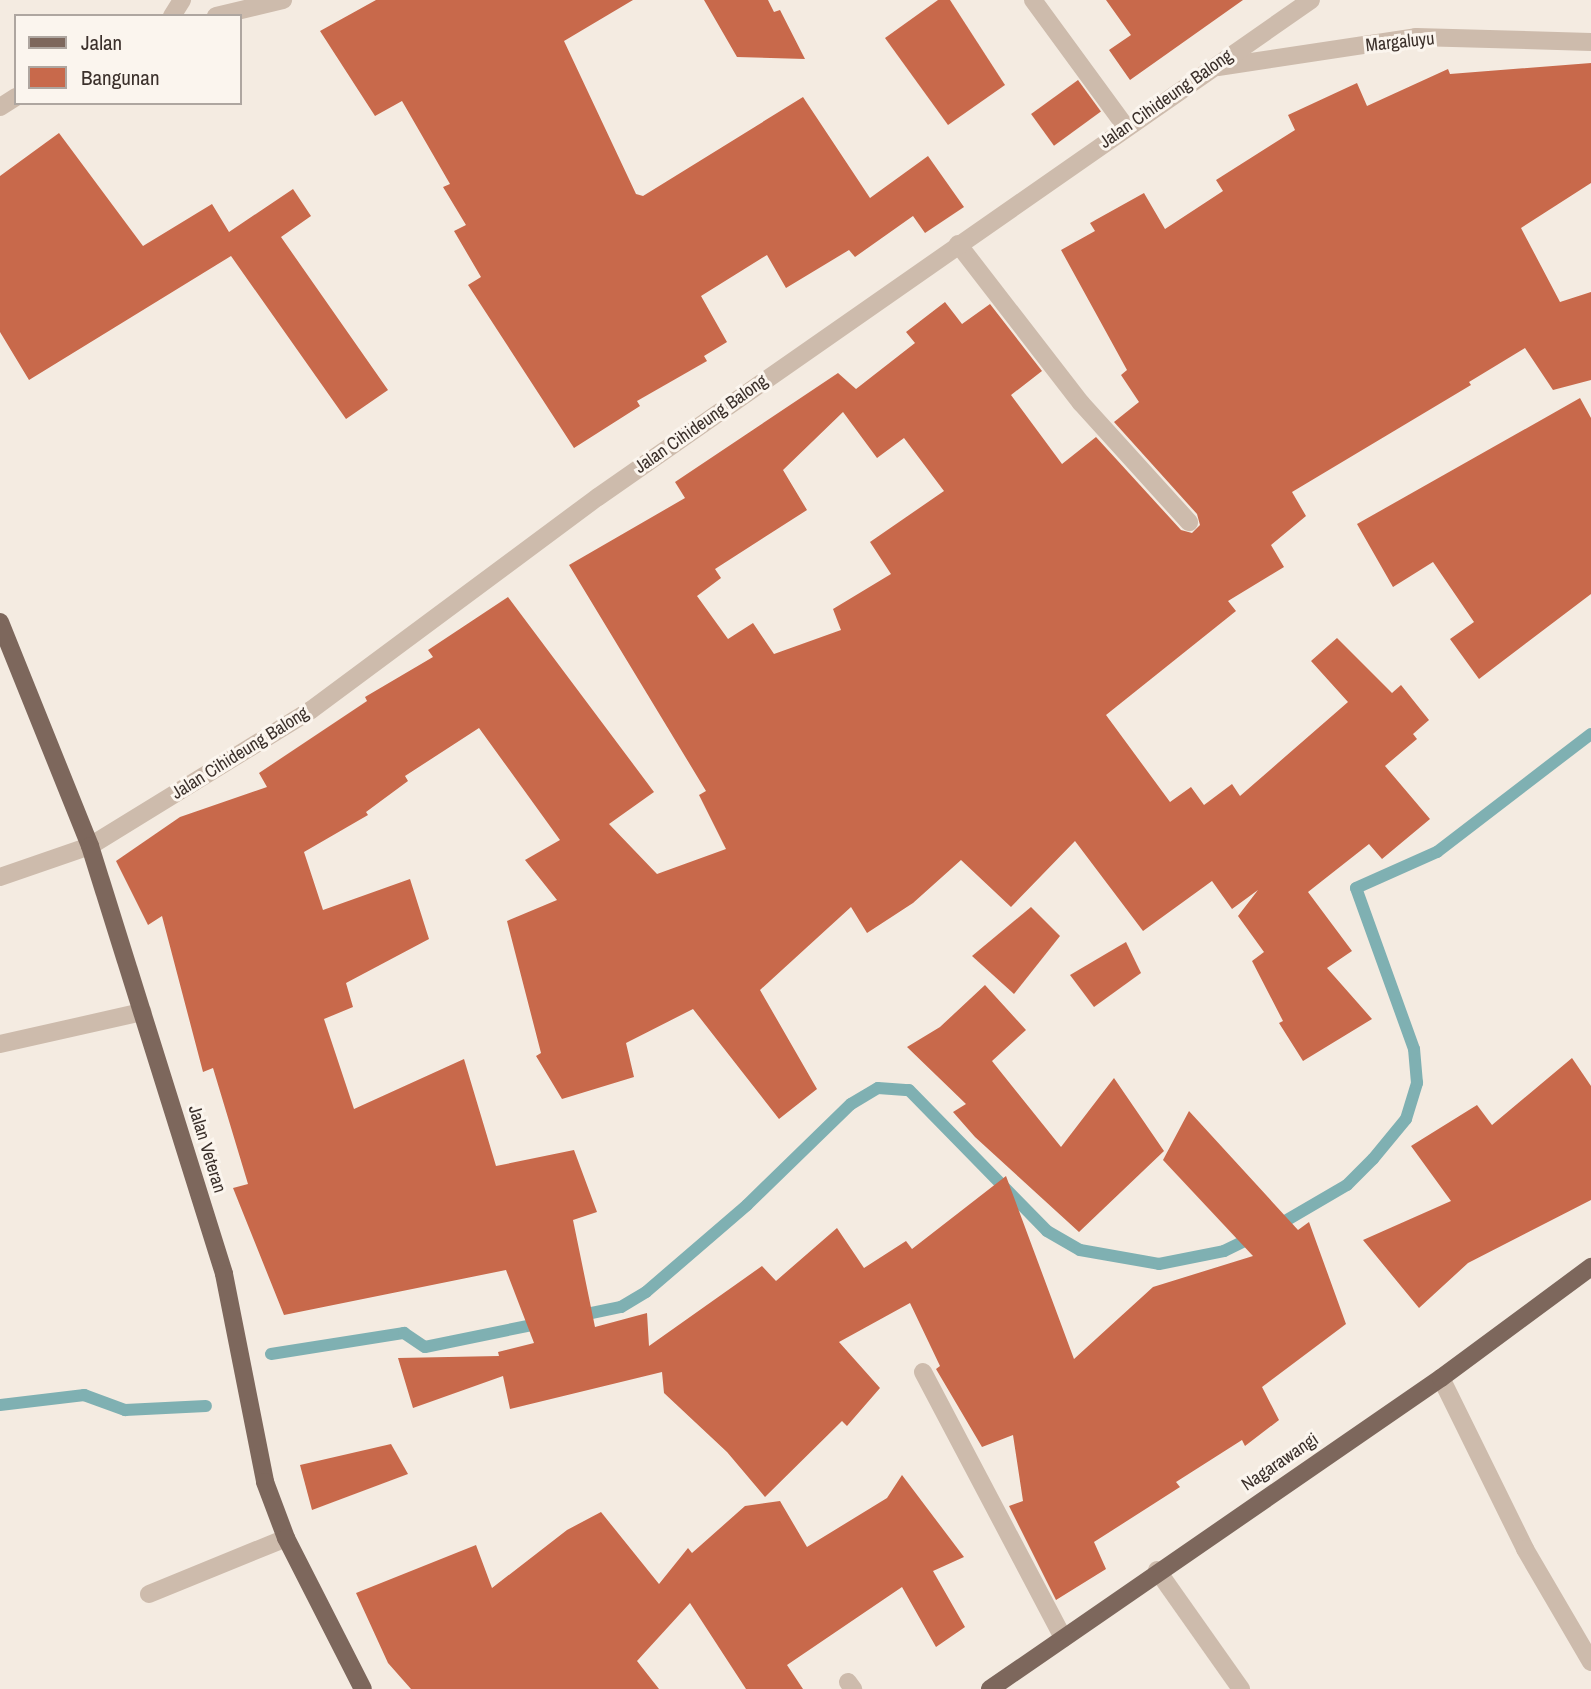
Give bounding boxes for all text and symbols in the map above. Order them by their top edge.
legend [14,14,242,105]
text: Jalan [81,28,122,57]
street label: Margaluyu [1365,28,1435,56]
street label: Jalan Cihideung Balong [1095,45,1237,153]
text: Bangunan [81,63,160,92]
street label: Jalan Cihideung Balong [630,370,772,478]
street label: Jalan Cihideung Balong [167,702,313,804]
street label: Jalan Veteran [183,1103,231,1195]
street label: Nagarawangi [1238,1429,1322,1495]

